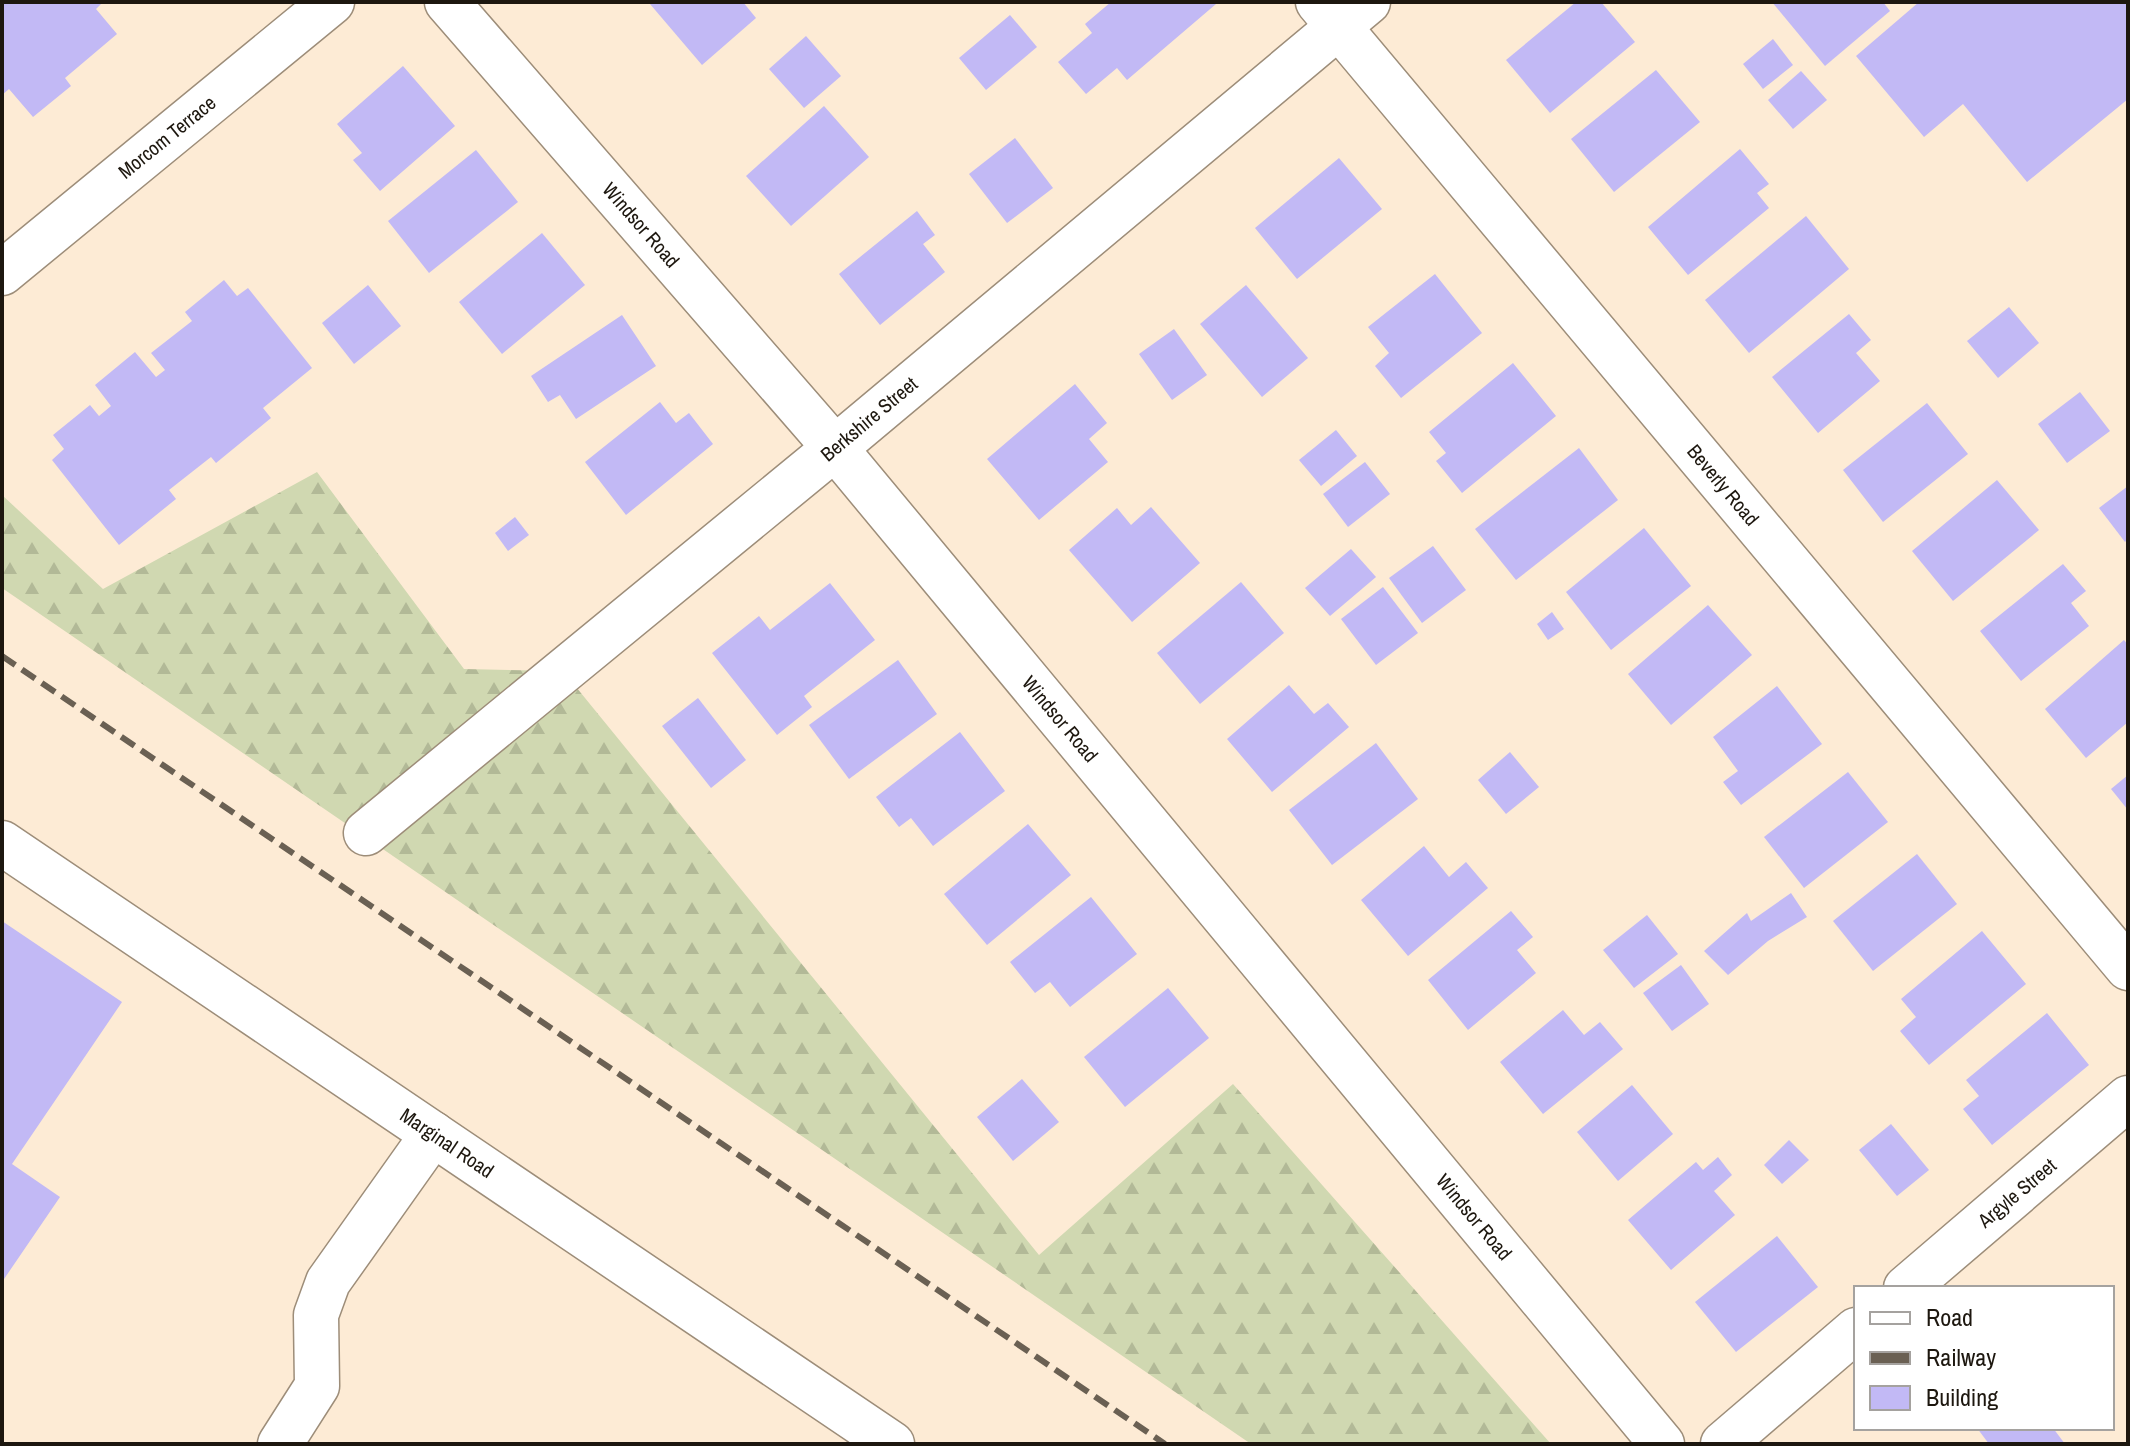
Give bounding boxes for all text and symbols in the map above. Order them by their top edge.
street label: Morcom Terrace [112,89,221,184]
street label: Windsor Road [597,176,686,273]
street label: Berkshire Street [815,370,923,467]
street label: Beverly Road [1681,438,1765,531]
street label: Windsor Road [1016,670,1104,768]
street label: Marginal Road [395,1101,499,1184]
street label: Argyle Street [1971,1152,2062,1234]
street label: Windsor Road [1430,1168,1518,1266]
legend [1854,1286,2114,1430]
text: Road [1926,1301,1973,1333]
text: Railway [1926,1341,1996,1373]
text: Building [1926,1381,1998,1413]

